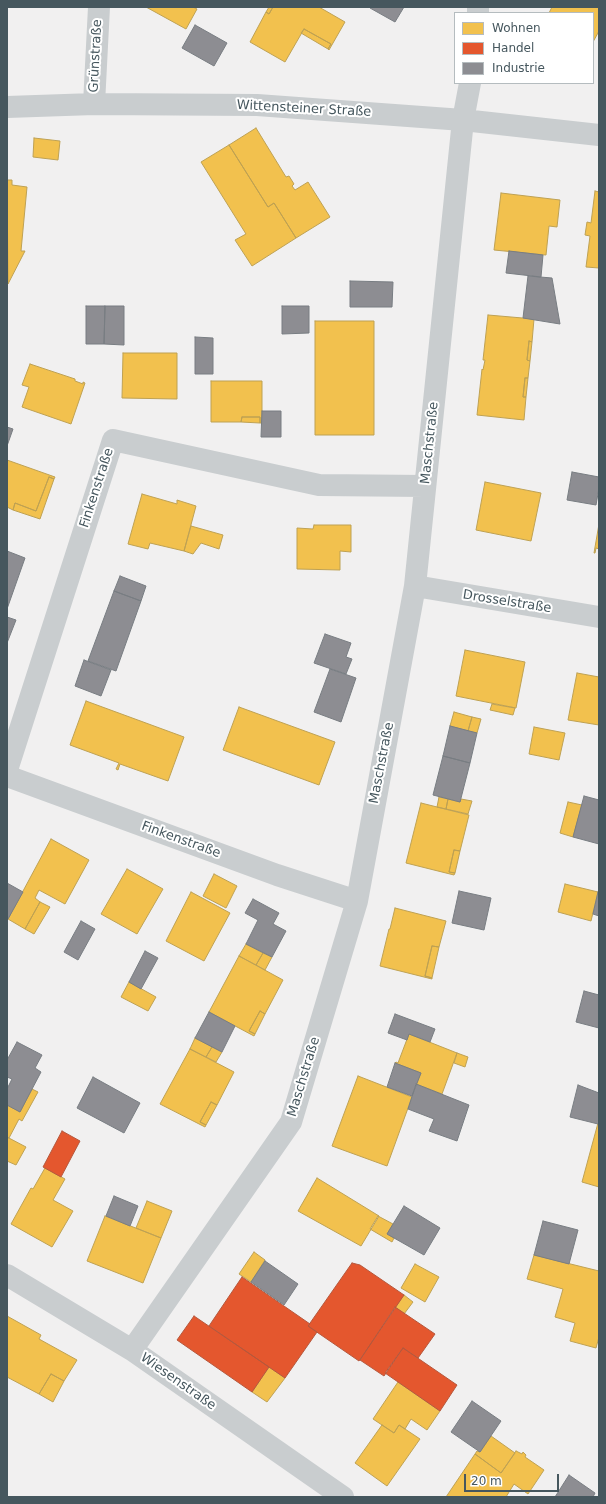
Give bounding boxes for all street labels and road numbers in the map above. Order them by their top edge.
street label: Grünstraße [86,19,106,93]
street label: Wittensteiner Straße [236,98,372,120]
street label: Maschstraße [418,401,442,485]
street label: Finkenstraße [77,446,117,530]
street label: Drosselstraße [462,587,552,617]
street label: Maschstraße [366,721,398,805]
street label: Finkenstraße [139,818,223,862]
street label: Maschstraße [284,1035,324,1119]
street label: Wiesenstraße [137,1350,219,1414]

